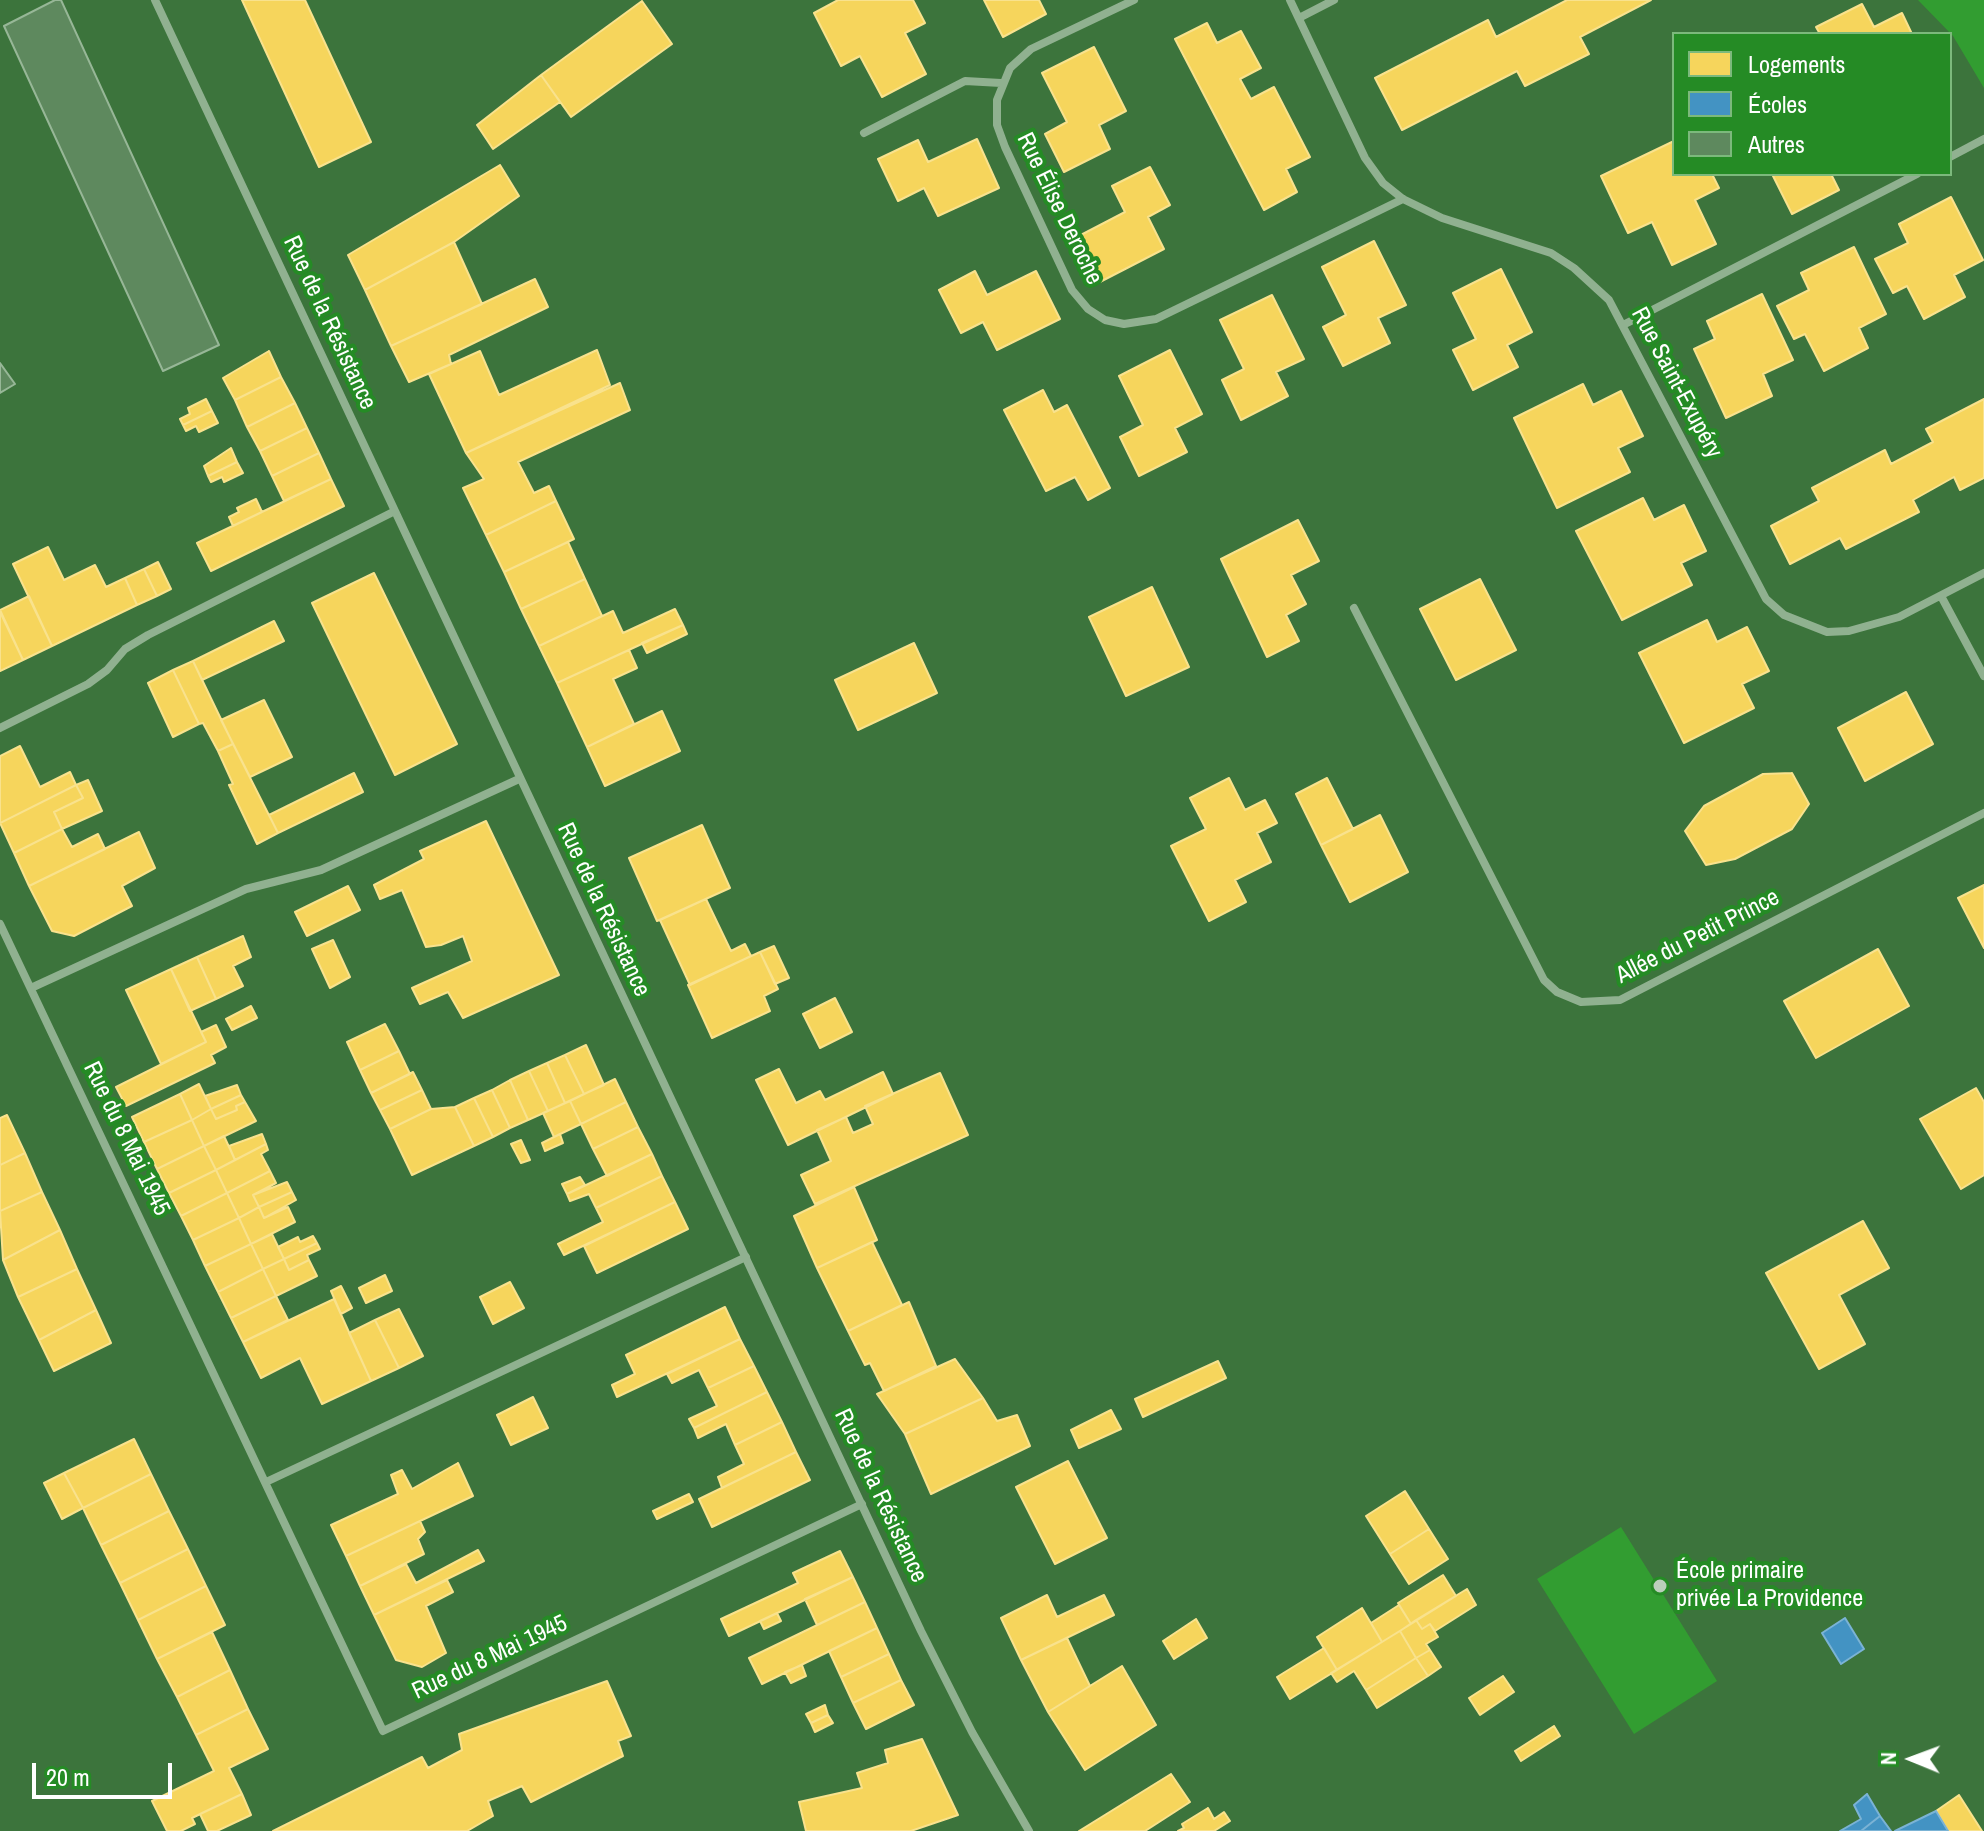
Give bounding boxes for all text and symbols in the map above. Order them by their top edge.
legend [1672,32,1952,176]
text: Logements [1748,48,1845,80]
text: Écoles [1748,88,1807,120]
street label: Rue Élise Deroche [1010,128,1108,290]
text: Autres [1748,128,1805,160]
street label: Rue de la Résistance [276,232,382,414]
street label: Rue Saint-Exupéry [1624,303,1728,463]
street label: Rue de la Résistance [550,819,656,1001]
street label: Allée du Petit Prince [1612,883,1784,991]
street label: Rue du 8 Mai 1945 [76,1057,176,1221]
street label: Rue de la Résistance [827,1405,933,1587]
place label: École primaire privée La Providence [1676,1558,1863,1614]
marker: École primaire privée La Providence [1651,1577,1669,1595]
street label: Rue du 8 Mai 1945 [408,1610,572,1706]
north arrow [1872,1719,1952,1799]
scale bar [36,1747,176,1797]
text: N [1873,1752,1903,1765]
text: 20 m [46,1761,90,1793]

